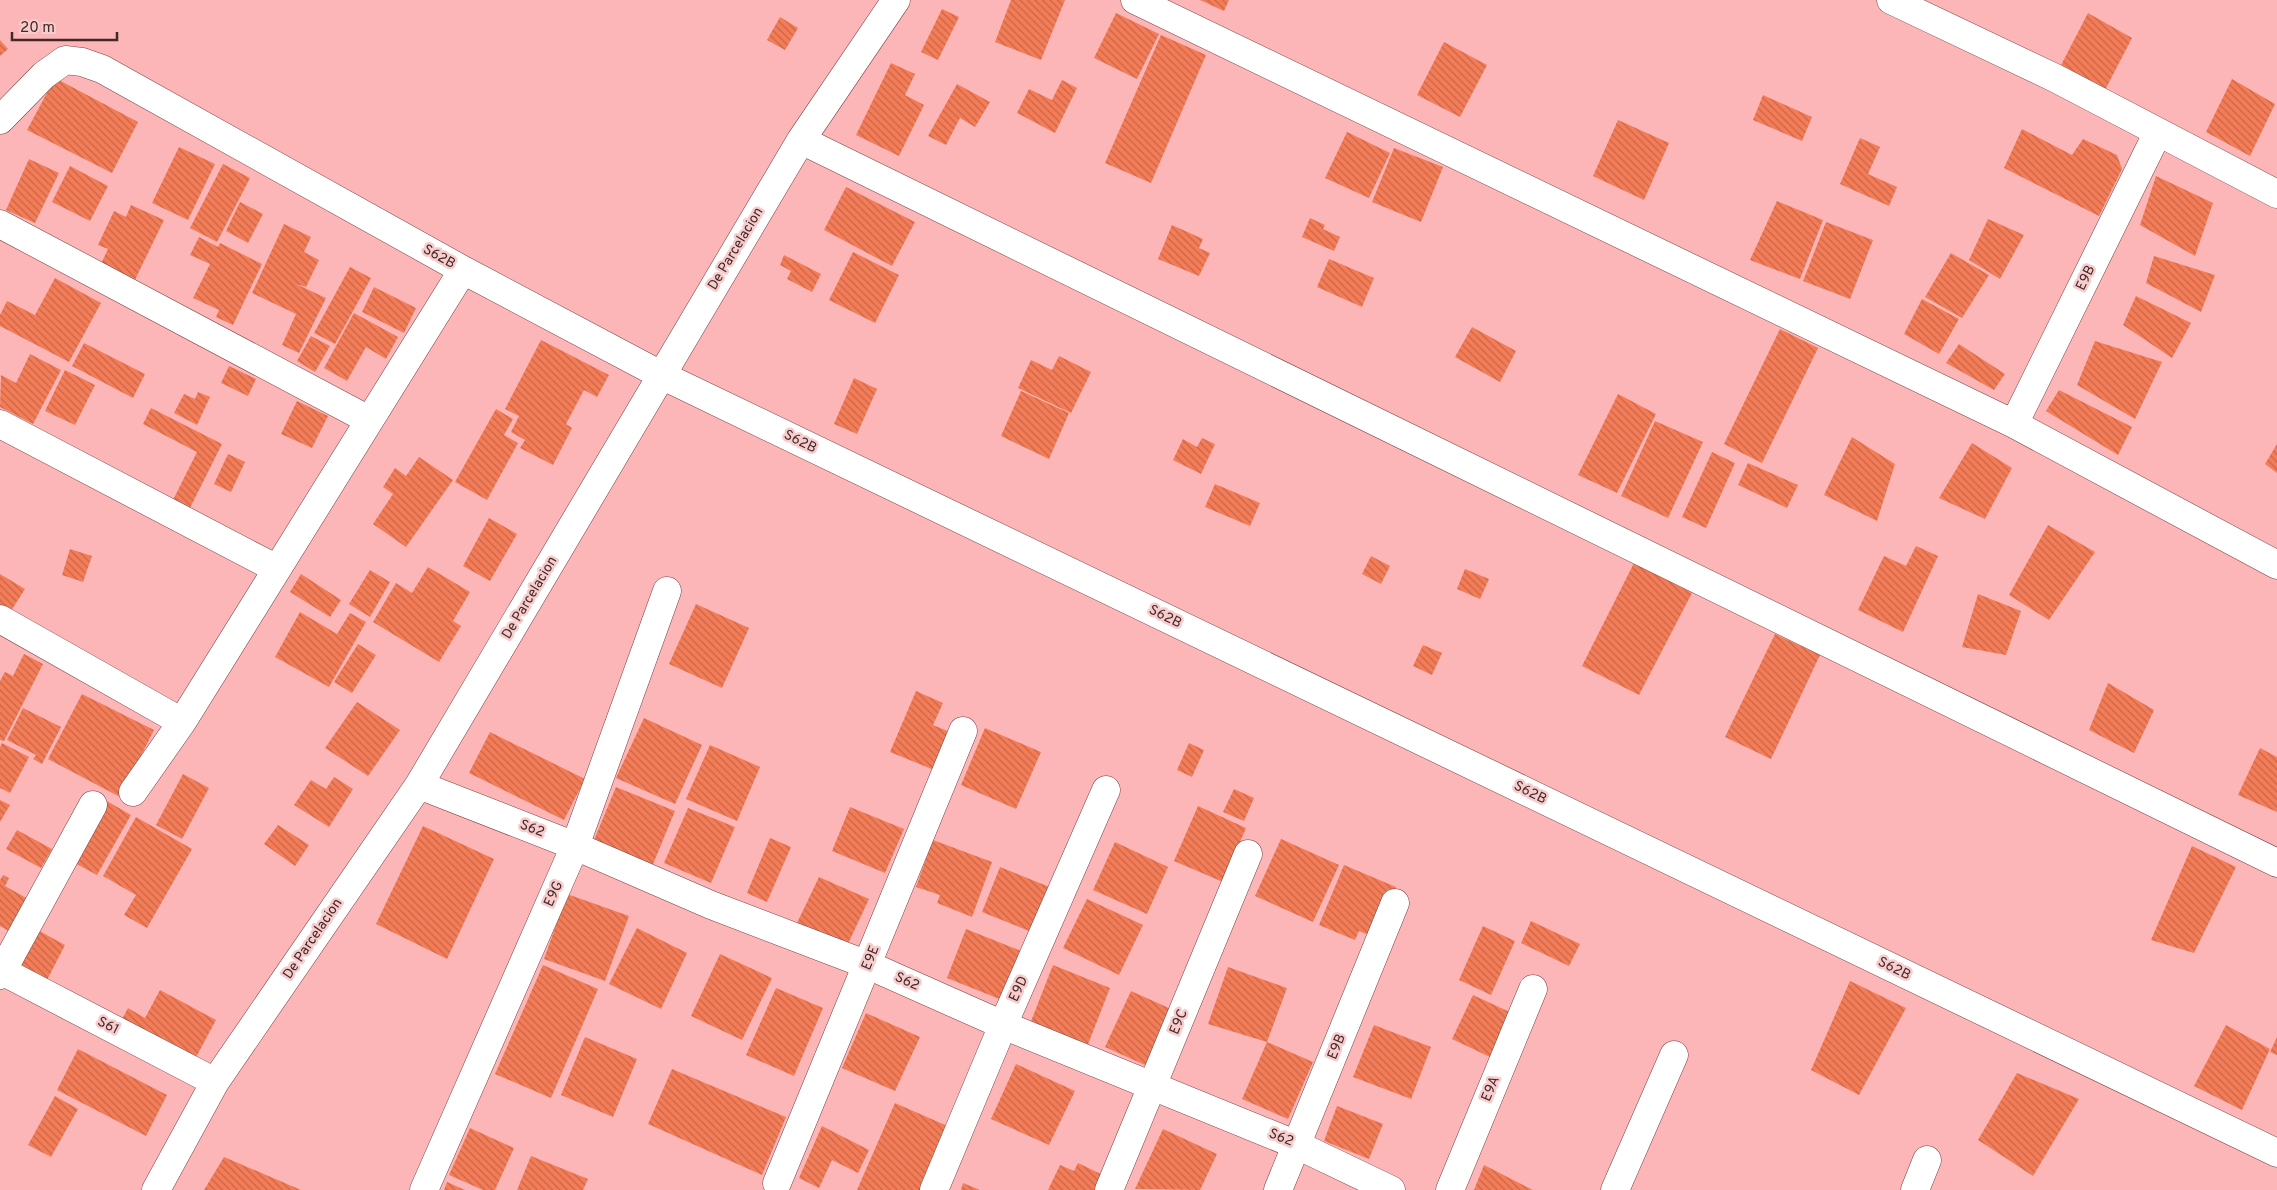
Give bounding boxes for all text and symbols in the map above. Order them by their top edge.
scale bar [12,10,118,42]
text: 20 m [20,19,55,38]
street label: De Parcelacion [705,205,767,293]
street label: S62B [420,241,458,273]
street label: E9B [2073,263,2099,293]
street label: S62B [781,427,819,457]
street label: De Parcelacion [499,554,561,642]
street label: S62B [1146,602,1184,632]
street label: S62B [1511,778,1549,808]
street label: S62 [517,817,547,841]
street label: E9G [541,878,567,910]
street label: De Parcelacion [280,895,346,983]
street label: E9E [858,943,884,973]
street label: S62B [1875,954,1913,984]
street label: S62 [892,969,922,995]
street label: E9D [1006,974,1032,1004]
street label: E9C [1166,1007,1192,1037]
street label: S61 [94,1013,122,1039]
street label: E9B [1324,1032,1350,1062]
street label: E9A [1478,1074,1504,1104]
street label: S62 [1266,1125,1296,1151]

